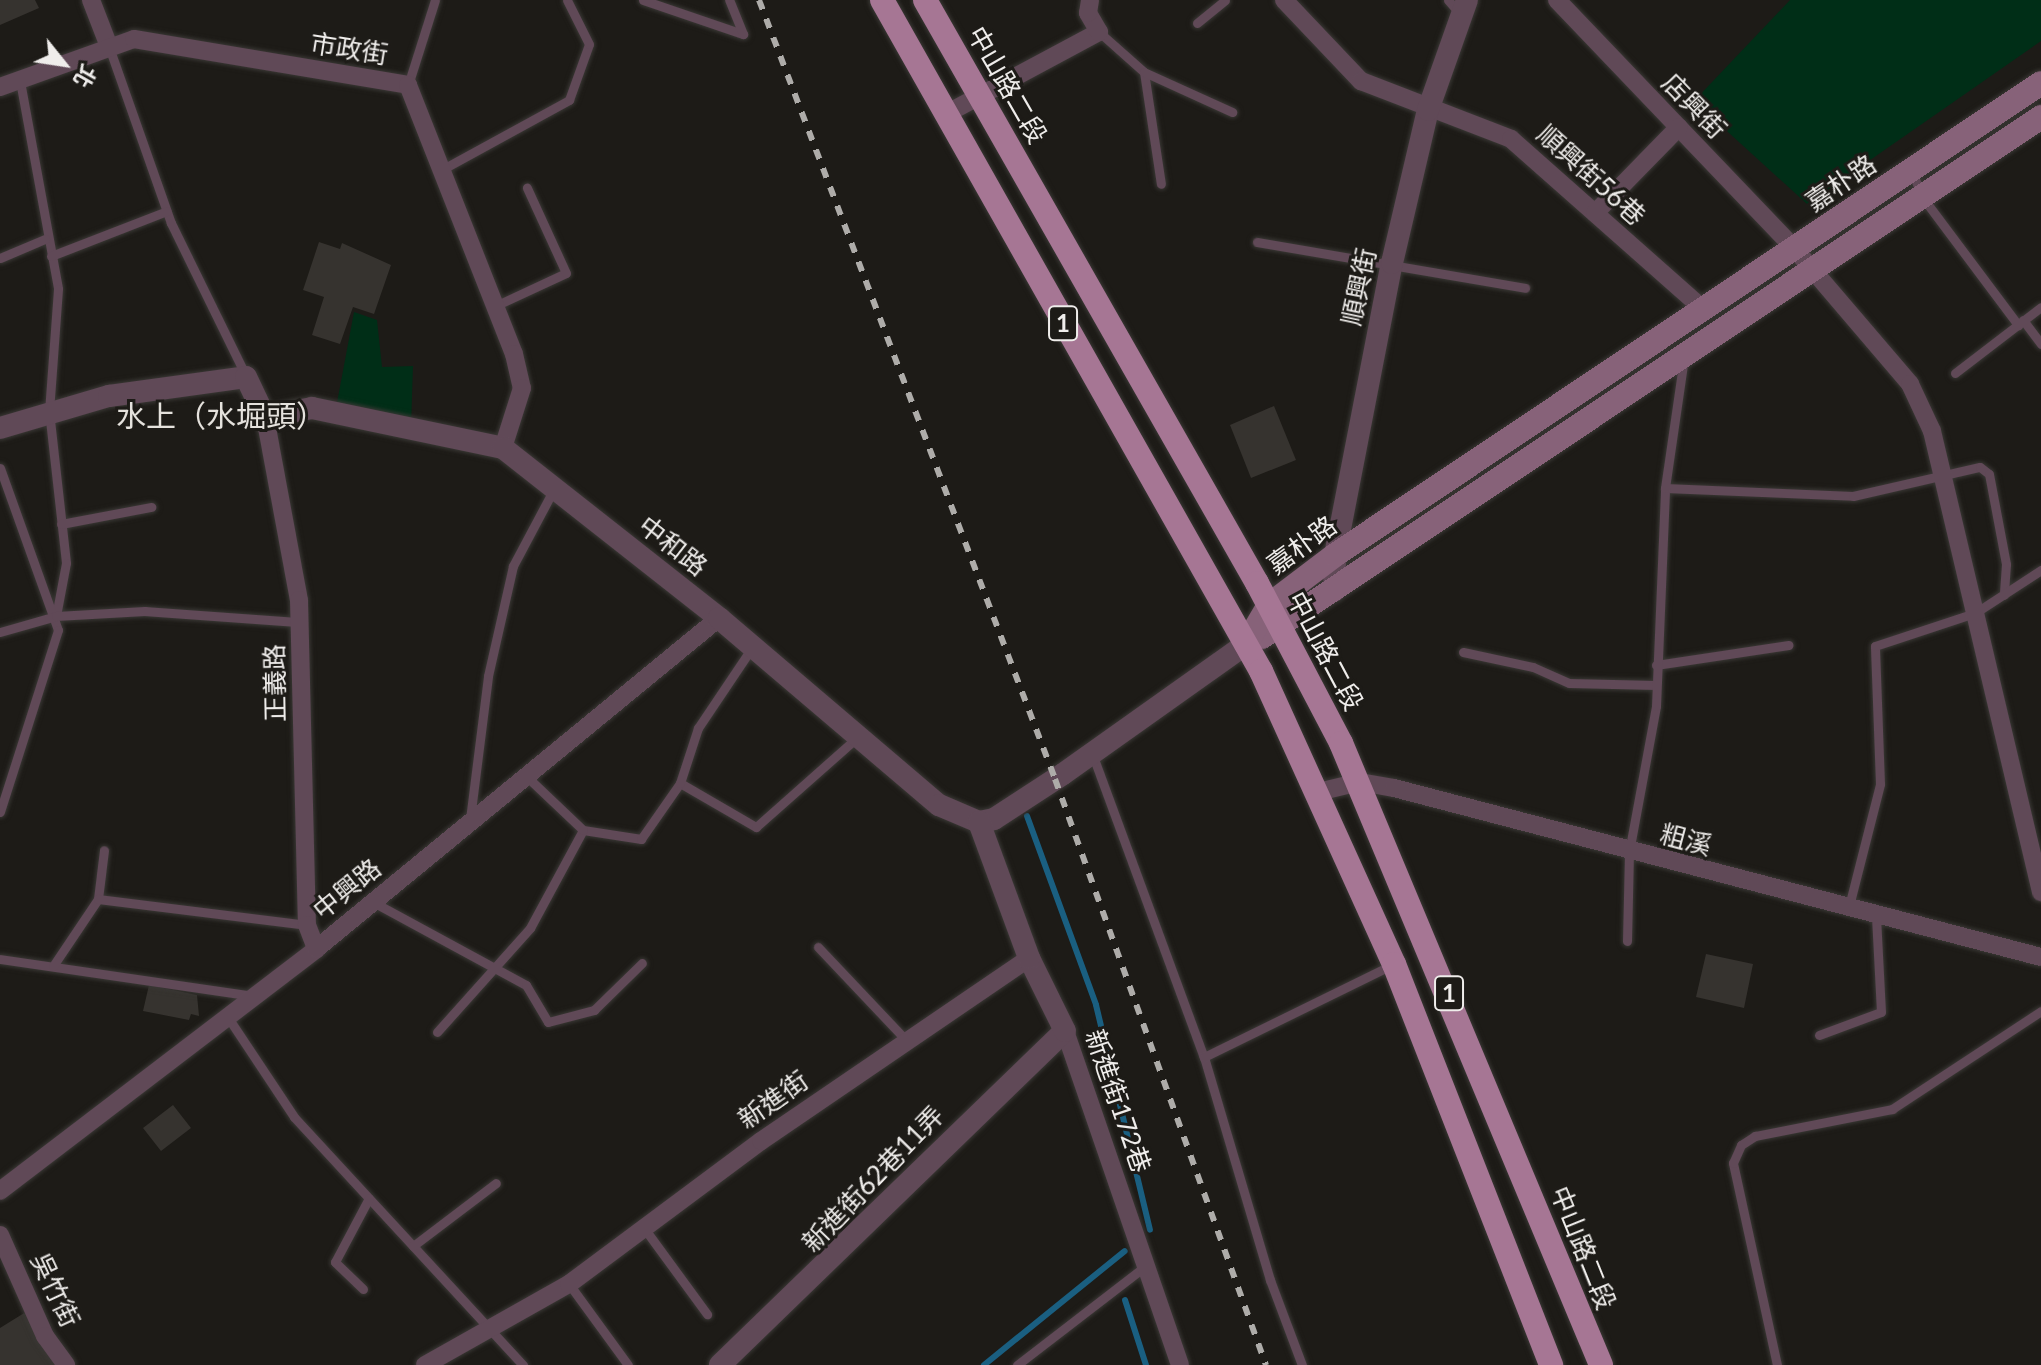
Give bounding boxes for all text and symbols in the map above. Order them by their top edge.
street label: 中山路二段 [961,21,1053,149]
north arrow [24,24,104,104]
street label: 市政街 [308,27,390,71]
text: 北 [68,60,102,93]
street label: 店興街 [1656,67,1732,145]
street label: 順興街56巷 [1531,119,1651,231]
street label: 嘉朴路 [1800,148,1882,218]
street label: 順興街 [1336,246,1382,328]
road number: 1 [1047,303,1079,343]
district label: 水上（水堀頭） [116,397,326,433]
street label: 嘉朴路 [1261,509,1343,581]
street label: 中和路 [633,510,713,582]
street label: 中山路二段 [1281,586,1369,716]
street label: 正義路 [259,644,291,722]
street label: 粗溪 [1657,818,1715,862]
street label: 中興路 [307,852,387,926]
road number: 1 [1433,973,1465,1013]
street label: 新進街172巷 [1079,1025,1157,1177]
street label: 新進街 [732,1065,814,1135]
street label: 新進街62巷11弄 [796,1100,950,1258]
street label: 中山路二段 [1544,1182,1622,1314]
street label: 吳竹街 [24,1248,86,1332]

